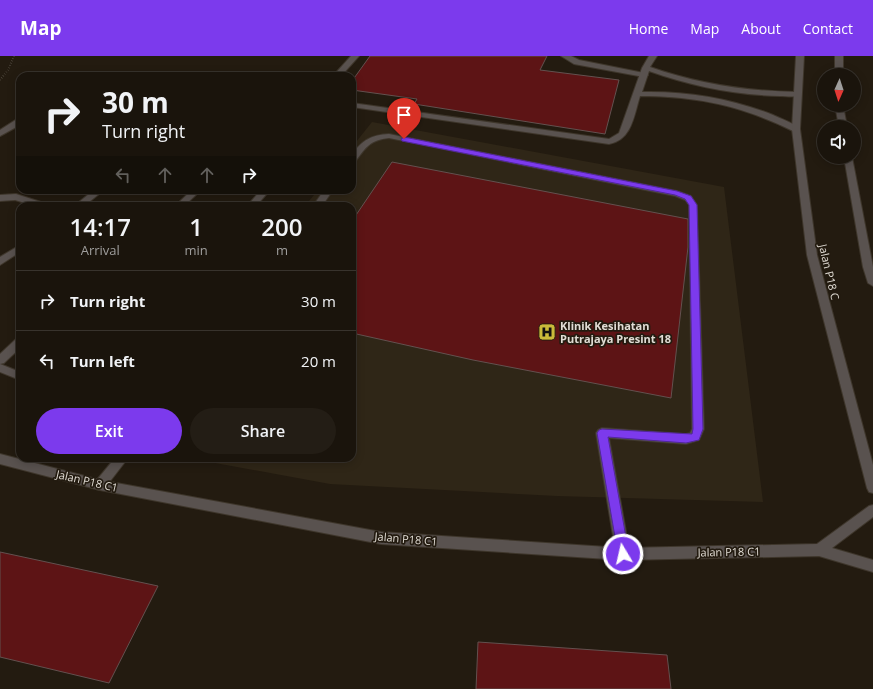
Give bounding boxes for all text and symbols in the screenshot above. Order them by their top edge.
text: Map [20,15,61,41]
text: Home [629,19,668,38]
text: Map [690,19,719,38]
text: About [741,19,781,38]
text: Contact [803,19,853,38]
north arrow [817,68,861,112]
map controls [817,68,861,164]
text: 30 m [102,83,169,121]
icon: right [36,88,88,140]
pin [387,98,421,139]
icon: arrive [393,104,415,126]
text: Turn right [102,119,185,143]
button: sound [817,120,861,164]
icon: left [112,164,134,186]
icon: ahead [154,164,176,186]
icon: ahead [196,164,218,186]
icon: right [238,164,260,186]
text: 14:17 [70,210,131,243]
text: 1 [189,210,203,243]
text: 200 [261,210,302,243]
text: Arrival [81,241,120,259]
text: min [185,241,208,259]
text: m [276,241,288,259]
street label: Jalan P18 C [816,242,843,301]
icon: right [36,290,58,312]
text: Turn right [70,291,145,311]
text: 30 m [301,291,336,311]
place label: Klinik Kesihatan Putrajaya Presint 18 [560,318,671,346]
hospital icon: Klinik Kesihatan Putrajaya Presint 18 [537,322,557,342]
icon: left [36,350,58,372]
text: Turn left [70,351,135,371]
text: 20 m [301,351,336,371]
button: Exit [36,408,182,454]
button: Share [190,408,336,454]
street label: Jalan P18 C1 [54,466,119,495]
street label: Jalan P18 C1 [373,528,438,549]
position arrow [602,533,644,575]
street label: Jalan P18 C1 [696,543,761,560]

